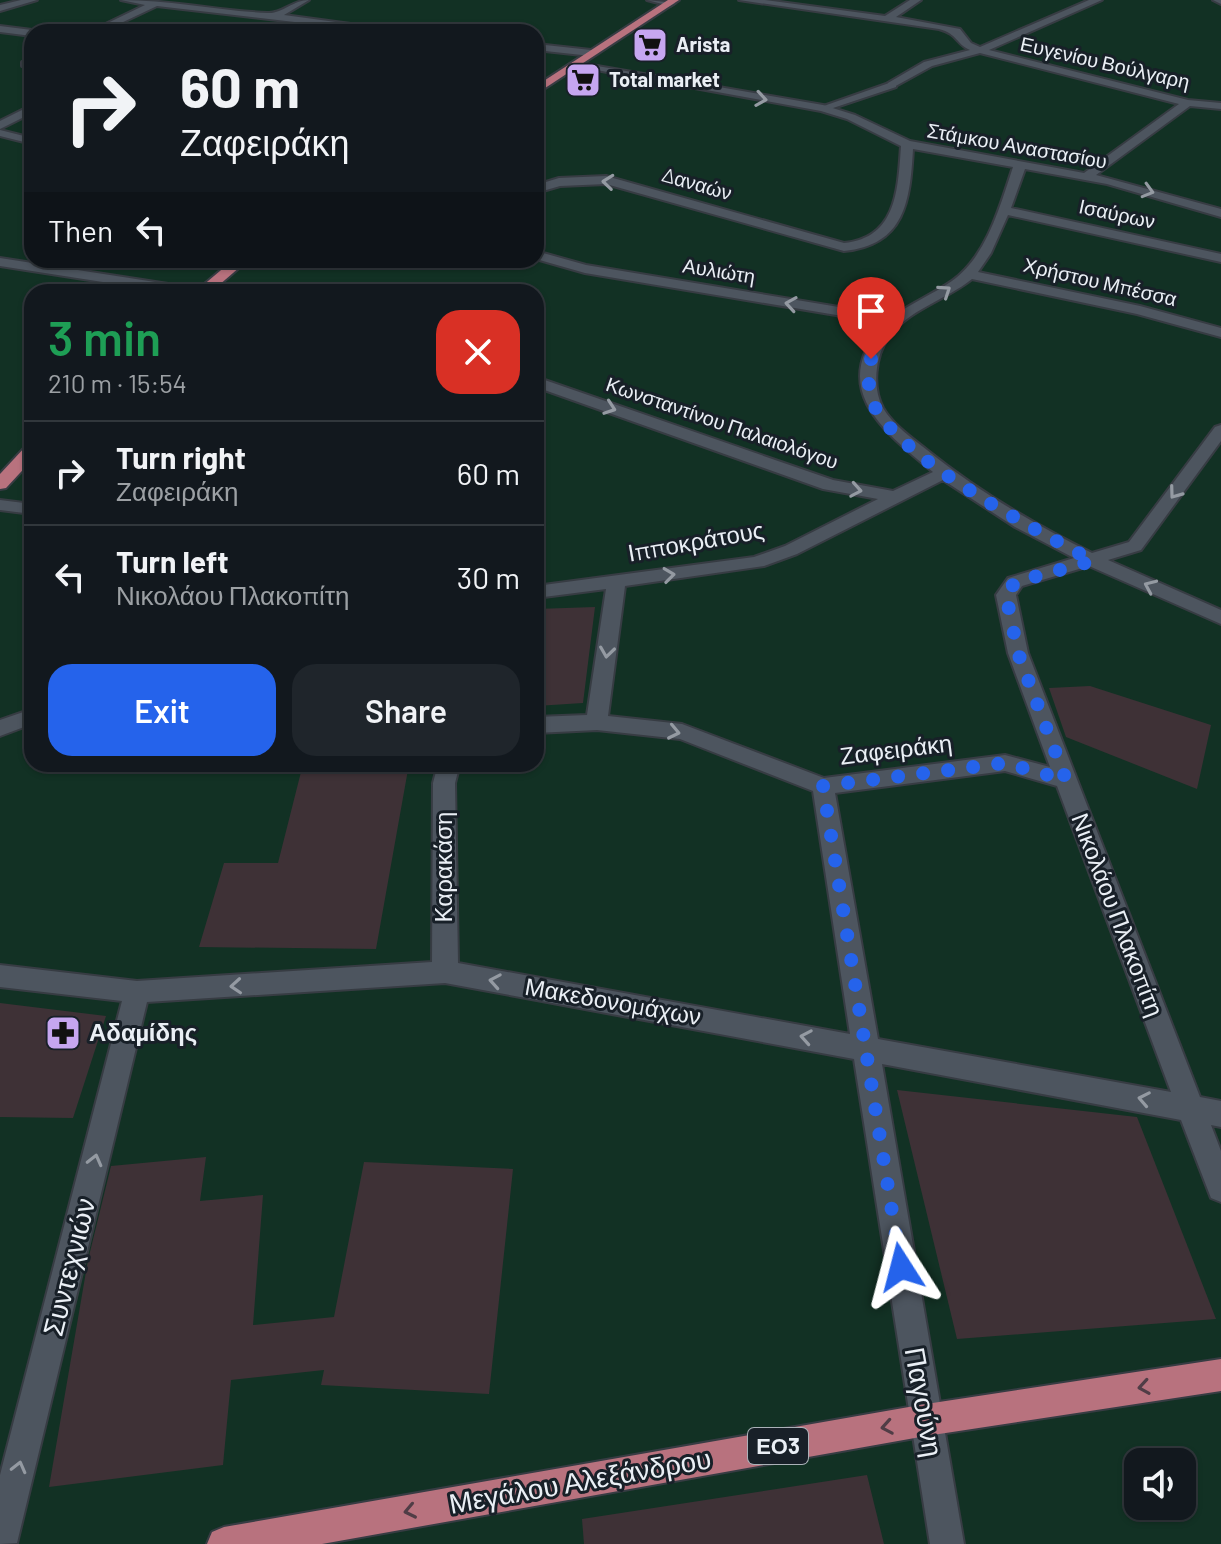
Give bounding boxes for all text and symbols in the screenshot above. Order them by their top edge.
supermarket icon: Arista [631,26,669,64]
street label: Ευγενίου Βούλγαρη [1018,31,1192,93]
place label: Arista [676,32,730,56]
text: 60 m [180,52,300,119]
icon: right [48,56,152,160]
supermarket icon: Total market [564,61,602,99]
place label: Total market [609,67,720,91]
one-way arrow [754,90,768,107]
street label: Στάμκου Αναστασίου [925,117,1109,173]
text: Ζαφειράκη [180,120,350,163]
street label: Δαναών [660,162,735,204]
one-way arrow [601,173,614,190]
one-way arrow [1141,182,1154,198]
street label: Ισαύρων [1077,193,1158,233]
icon: left [129,208,173,252]
text: Then [48,212,113,248]
street label: Αυλιώτη [681,252,757,288]
street label: Χρήστου Μπέσσα [1021,252,1179,310]
pin [837,277,905,359]
one-way arrow [936,286,950,301]
icon: arrive [849,289,893,333]
one-way arrow [785,296,798,313]
text: 3 min [48,308,161,366]
button: close [436,310,520,394]
text: 210 m · 15:54 [48,367,187,398]
street label: Κωνσταντίνου Παλαιολόγου [603,371,842,473]
one-way arrow [602,398,616,415]
text: Turn right [116,439,246,475]
icon: right [48,451,92,495]
text: 60 m [457,455,520,491]
text: Ζαφειράκη [116,475,238,506]
one-way arrow [849,480,863,497]
one-way arrow [1170,484,1184,499]
street label: Ιπποκράτους [625,514,766,567]
text: Turn left [116,543,229,579]
icon: left [48,555,92,599]
text: 30 m [457,559,520,595]
one-way arrow [663,567,676,584]
text: Νικολάου Πλακοπίτη [116,579,350,610]
one-way arrow [1143,580,1158,596]
one-way arrow [598,646,615,659]
button: Exit [48,664,276,756]
button: Share [292,664,520,756]
one-way arrow [667,723,681,740]
street label: Ζαφειράκη [838,727,954,770]
street label: Νικολάου Πλακοπίτη [1066,809,1171,1020]
street label: Καρακάση [428,812,457,922]
street label: Μακεδονομάχων [523,971,704,1030]
one-way arrow [488,973,502,990]
one-way arrow [229,977,242,994]
pharmacy icon: Αδαμίδης [44,1014,82,1052]
place label: Αδαμίδης [89,1017,197,1046]
one-way arrow [799,1029,813,1046]
one-way arrow [1138,1092,1151,1109]
one-way arrow [86,1154,103,1168]
street label: Συντεχνιών [34,1194,102,1339]
position arrow [859,1225,943,1309]
street label: Παγούνη [899,1344,951,1459]
one-way arrow [1137,1378,1151,1395]
one-way arrow [880,1418,894,1435]
road number: ΕΟ3 [748,1428,808,1464]
street label: Μεγάλου Αλεξάνδρου [446,1440,714,1520]
map controls [1124,1448,1196,1520]
button: sound [1124,1448,1196,1520]
one-way arrow [10,1460,27,1474]
one-way arrow [404,1502,418,1519]

